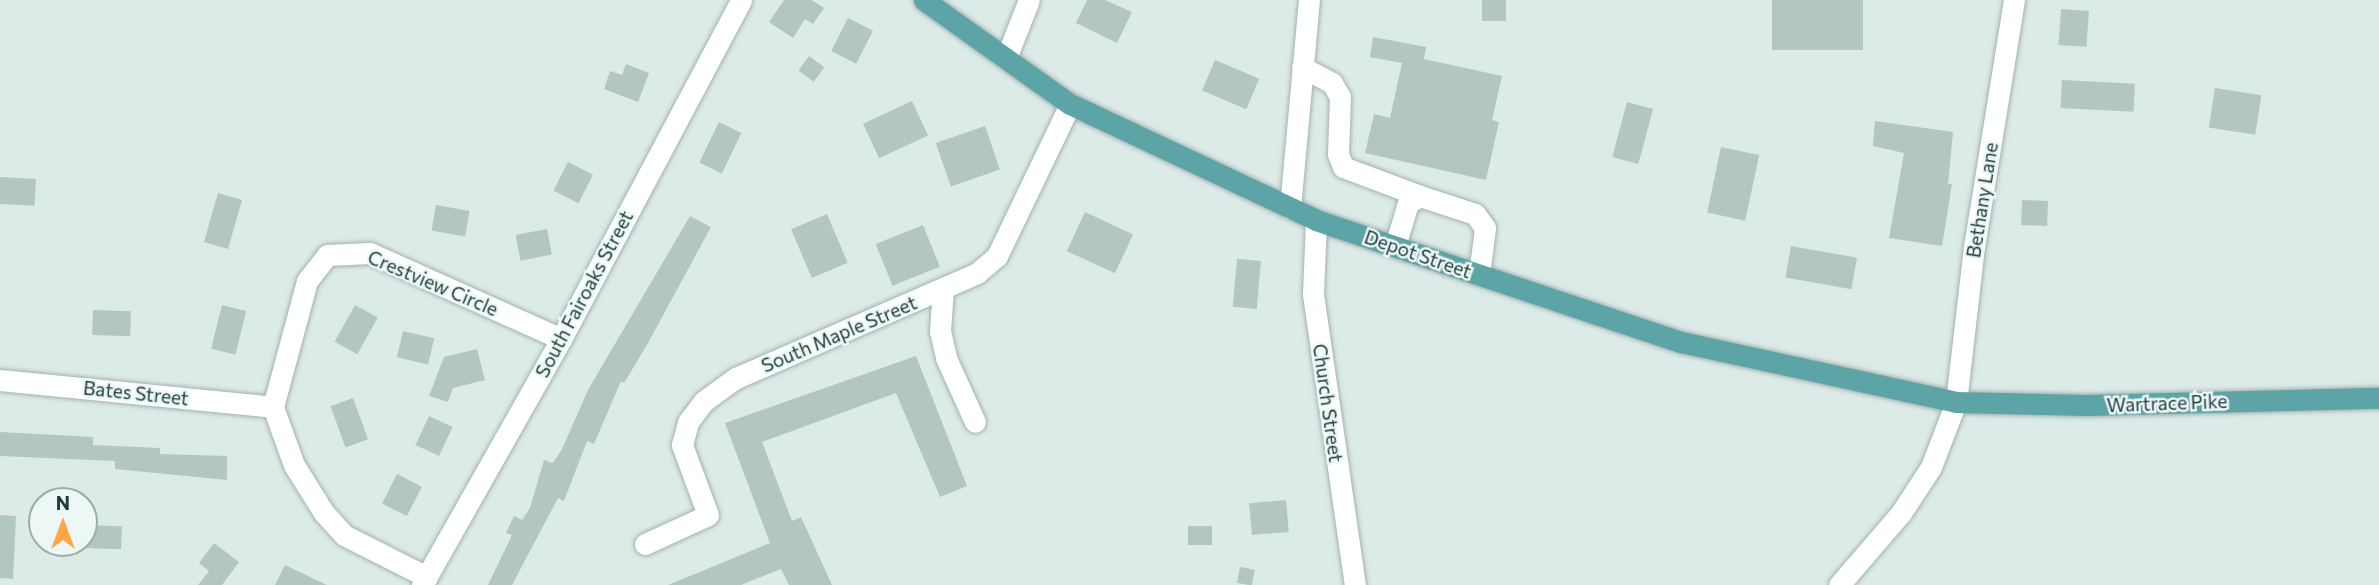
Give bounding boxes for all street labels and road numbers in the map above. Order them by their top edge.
street label: Bethany Lane [1962,141,2002,259]
street label: South Fairoaks Street [530,207,638,381]
street label: Depot Street [1362,225,1474,283]
street label: Crestview Circle [364,245,502,321]
street label: South Maple Street [758,291,920,377]
street label: Church Street [1308,342,1348,464]
street label: Bates Street [82,376,190,410]
street label: Wartrace Pike [2106,389,2228,417]

